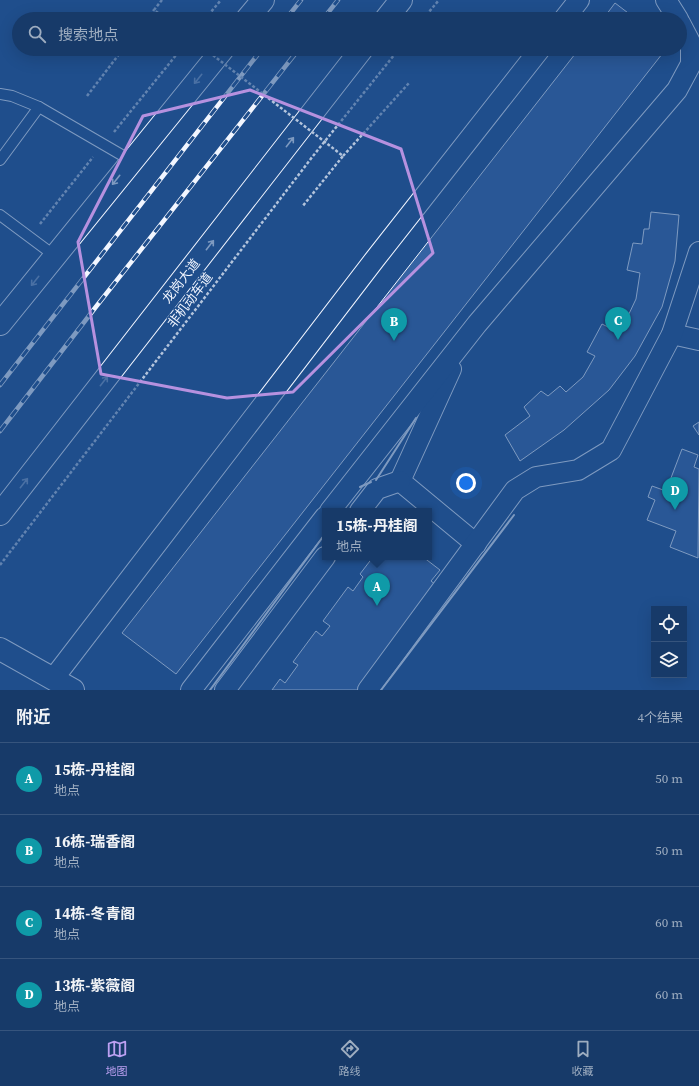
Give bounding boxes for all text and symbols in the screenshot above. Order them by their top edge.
search box [12,12,687,56]
icon: search [26,23,48,45]
text: 搜索地点 [58,24,118,45]
one-way arrow [194,74,203,85]
one-way arrow [285,137,294,148]
one-way arrow [112,175,121,186]
one-way arrow [205,239,214,250]
street label: 龙岗大道 [158,255,204,307]
street label: 非机动车道 [164,269,216,331]
one-way arrow [30,276,39,287]
pin: C [605,307,631,340]
pin: B [381,308,407,341]
one-way arrow [100,375,108,386]
your location [456,473,476,493]
pin: D [662,477,688,510]
one-way arrow [20,478,28,489]
popup [322,508,432,560]
text: 15栋-丹桂阁 [336,515,418,536]
text: 地点 [336,538,362,555]
pin: A [364,573,390,606]
map controls [651,606,687,678]
button: locate [651,606,687,642]
button: layers [651,642,687,678]
text: 附近 [16,705,50,729]
text: 4个结果 [637,709,683,726]
text: 15栋-丹桂阁 [54,759,135,780]
text: A [25,770,33,787]
text: 50 m [655,770,683,787]
text: 地点 [54,782,80,799]
text: 16栋-瑞香阁 [54,831,135,852]
text: B [25,842,33,859]
text: 50 m [655,842,683,859]
text: 地点 [54,854,80,871]
text: 14栋-冬青阁 [54,903,135,924]
text: C [25,914,33,931]
text: 60 m [655,914,683,931]
text: 地点 [54,926,80,943]
text: 13栋-紫薇阁 [54,975,135,996]
text: D [24,986,34,1003]
text: 60 m [655,986,683,1003]
text: 地点 [54,998,80,1015]
tab: 地图 [106,1038,128,1079]
tab: 路线 [339,1038,361,1079]
tab: 收藏 [572,1038,594,1079]

